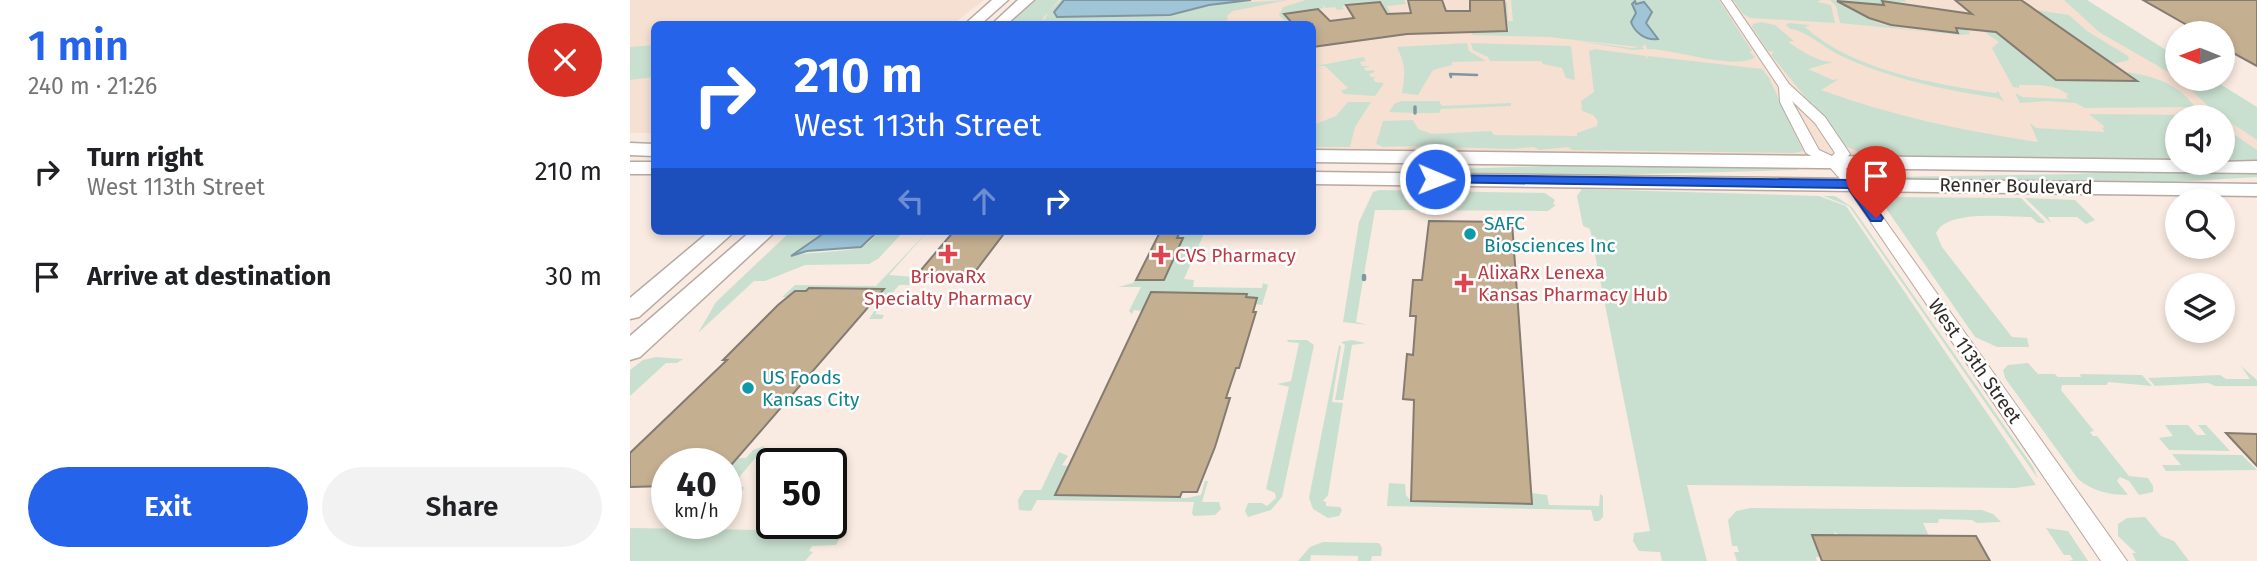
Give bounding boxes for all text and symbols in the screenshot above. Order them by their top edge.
text: 1 min [28,21,129,71]
north arrow [2165,21,2235,91]
map controls [2165,21,2235,343]
button: close [528,23,602,97]
text: 210 m [794,46,923,105]
icon: right [679,49,770,140]
text: 240 m · 21:26 [28,72,157,100]
button: sound [2165,105,2235,175]
text: West 113th Street [794,106,1041,144]
text: Turn right [87,142,204,173]
position arrow [1398,142,1472,216]
pin [1846,146,1906,218]
icon: right [28,153,66,191]
text: 210 m [535,156,602,187]
icon: arrive [1857,157,1895,195]
text: West 113th Street [87,173,265,201]
street label: Renner Boulevard [1939,173,2093,199]
icon: left [892,182,930,220]
icon: ahead [965,182,1003,220]
icon: right [1038,182,1076,220]
button: search [2165,189,2235,259]
place label: SAFC Biosciences Inc [1484,212,1616,257]
marker: SAFC Biosciences Inc [1462,226,1478,242]
place label: CVS Pharmacy [1175,244,1296,267]
marker: BriovaRx Specialty Pharmacy [940,246,956,262]
marker: CVS Pharmacy [1153,247,1169,263]
icon: arrive [28,258,66,296]
text: Arrive at destination [87,261,331,292]
text: 30 m [545,261,602,292]
place label: AlixaRx Lenexa Kansas Pharmacy Hub [1478,261,1668,306]
place label: BriovaRx Specialty Pharmacy [864,265,1033,310]
button: layers [2165,273,2235,343]
marker: AlixaRx Lenexa Kansas Pharmacy Hub [1456,275,1472,291]
street label: West 113th Street [1923,294,2027,428]
place label: US Foods Kansas City [762,366,860,411]
marker: US Foods Kansas City [740,380,756,396]
speed limit sign: 50 [756,448,847,539]
text: 40 [676,463,717,505]
button: Exit [28,467,308,547]
button: Share [322,467,602,547]
text: km/h [674,500,719,522]

